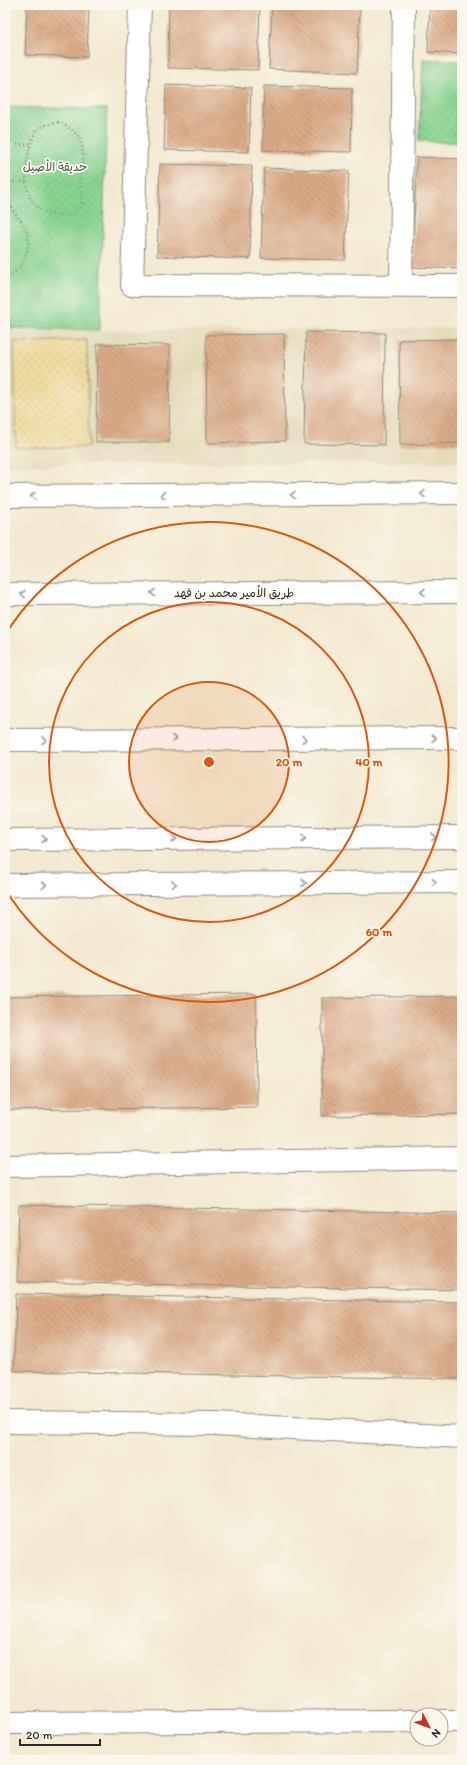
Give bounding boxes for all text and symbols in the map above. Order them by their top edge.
park label: حديقة الأصيل [23,159,87,174]
one-way arrow [290,490,296,499]
one-way arrow [420,490,426,498]
one-way arrow [160,491,166,499]
one-way arrow [30,492,36,500]
street label: طريق الأمير محمد بن فهد [174,585,294,601]
one-way arrow [420,588,426,596]
one-way arrow [150,589,156,597]
one-way arrow [20,590,26,598]
one-way arrow [431,734,437,742]
one-way arrow [171,735,177,743]
one-way arrow [301,735,307,743]
one-way arrow [41,736,47,744]
centre of rings [202,755,216,769]
text: 20 m [276,755,303,769]
text: 40 m [355,755,384,769]
one-way arrow [431,833,437,841]
one-way arrow [171,834,177,843]
one-way arrow [301,834,307,842]
one-way arrow [41,835,47,843]
one-way arrow [431,878,437,886]
one-way arrow [301,879,307,887]
one-way arrow [171,880,177,888]
one-way arrow [41,881,47,889]
text: 60 m [366,925,393,939]
north arrow [409,1707,449,1747]
scale bar [20,1721,100,1747]
text: N [429,1726,443,1740]
text: 20 m [26,1728,53,1742]

